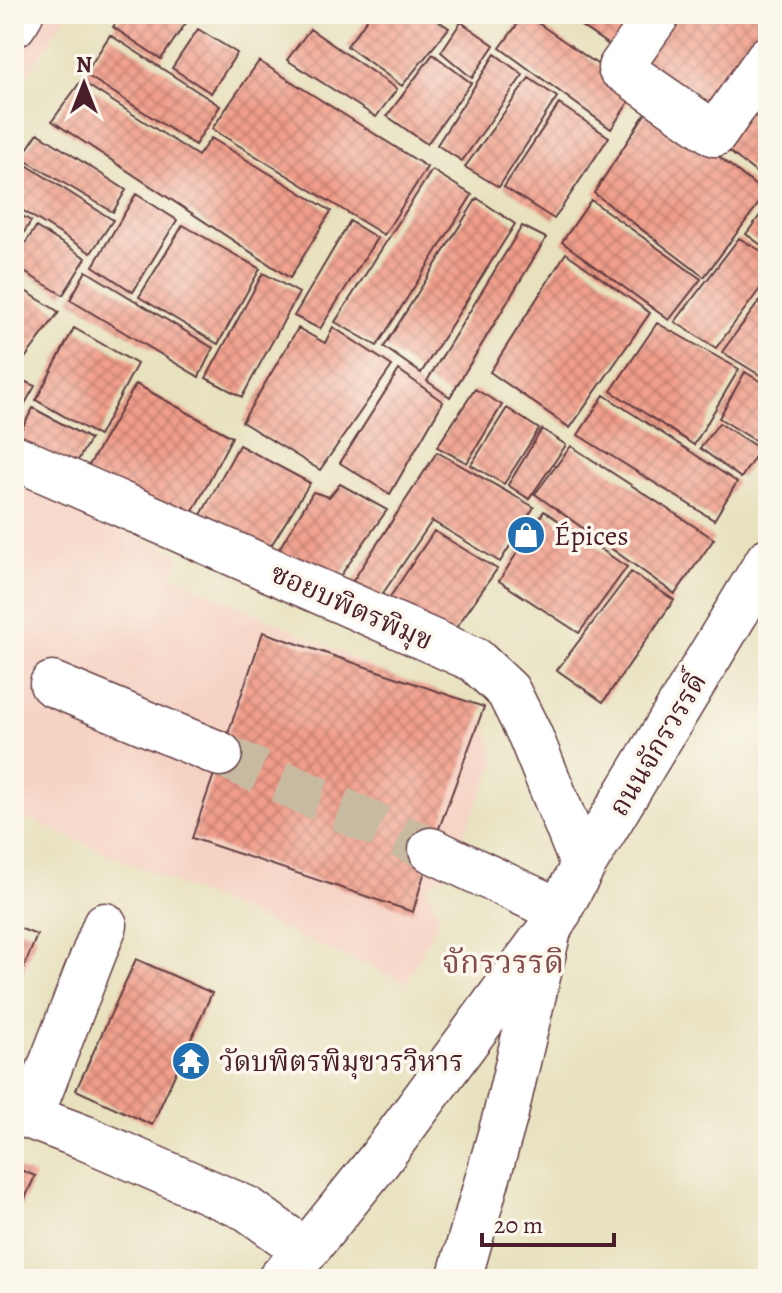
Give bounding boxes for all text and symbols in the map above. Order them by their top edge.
north arrow [44,44,124,124]
text: N [76,50,92,80]
shop icon: Épices [505,514,547,556]
place label: Épices [554,517,628,555]
street label: ซอยบพิตรพิมุข [264,554,439,660]
street label: ถนนจักรวรรดิ์ [599,664,716,823]
district label: จักรวรรดิ [442,940,564,984]
temple icon: วัดบพิตรพิมุขวรวิหาร [170,1040,212,1082]
place label: วัดบพิตรพิมุขวรวิหาร [219,1043,463,1081]
scale bar [482,1197,614,1247]
text: 20 m [494,1209,543,1241]

